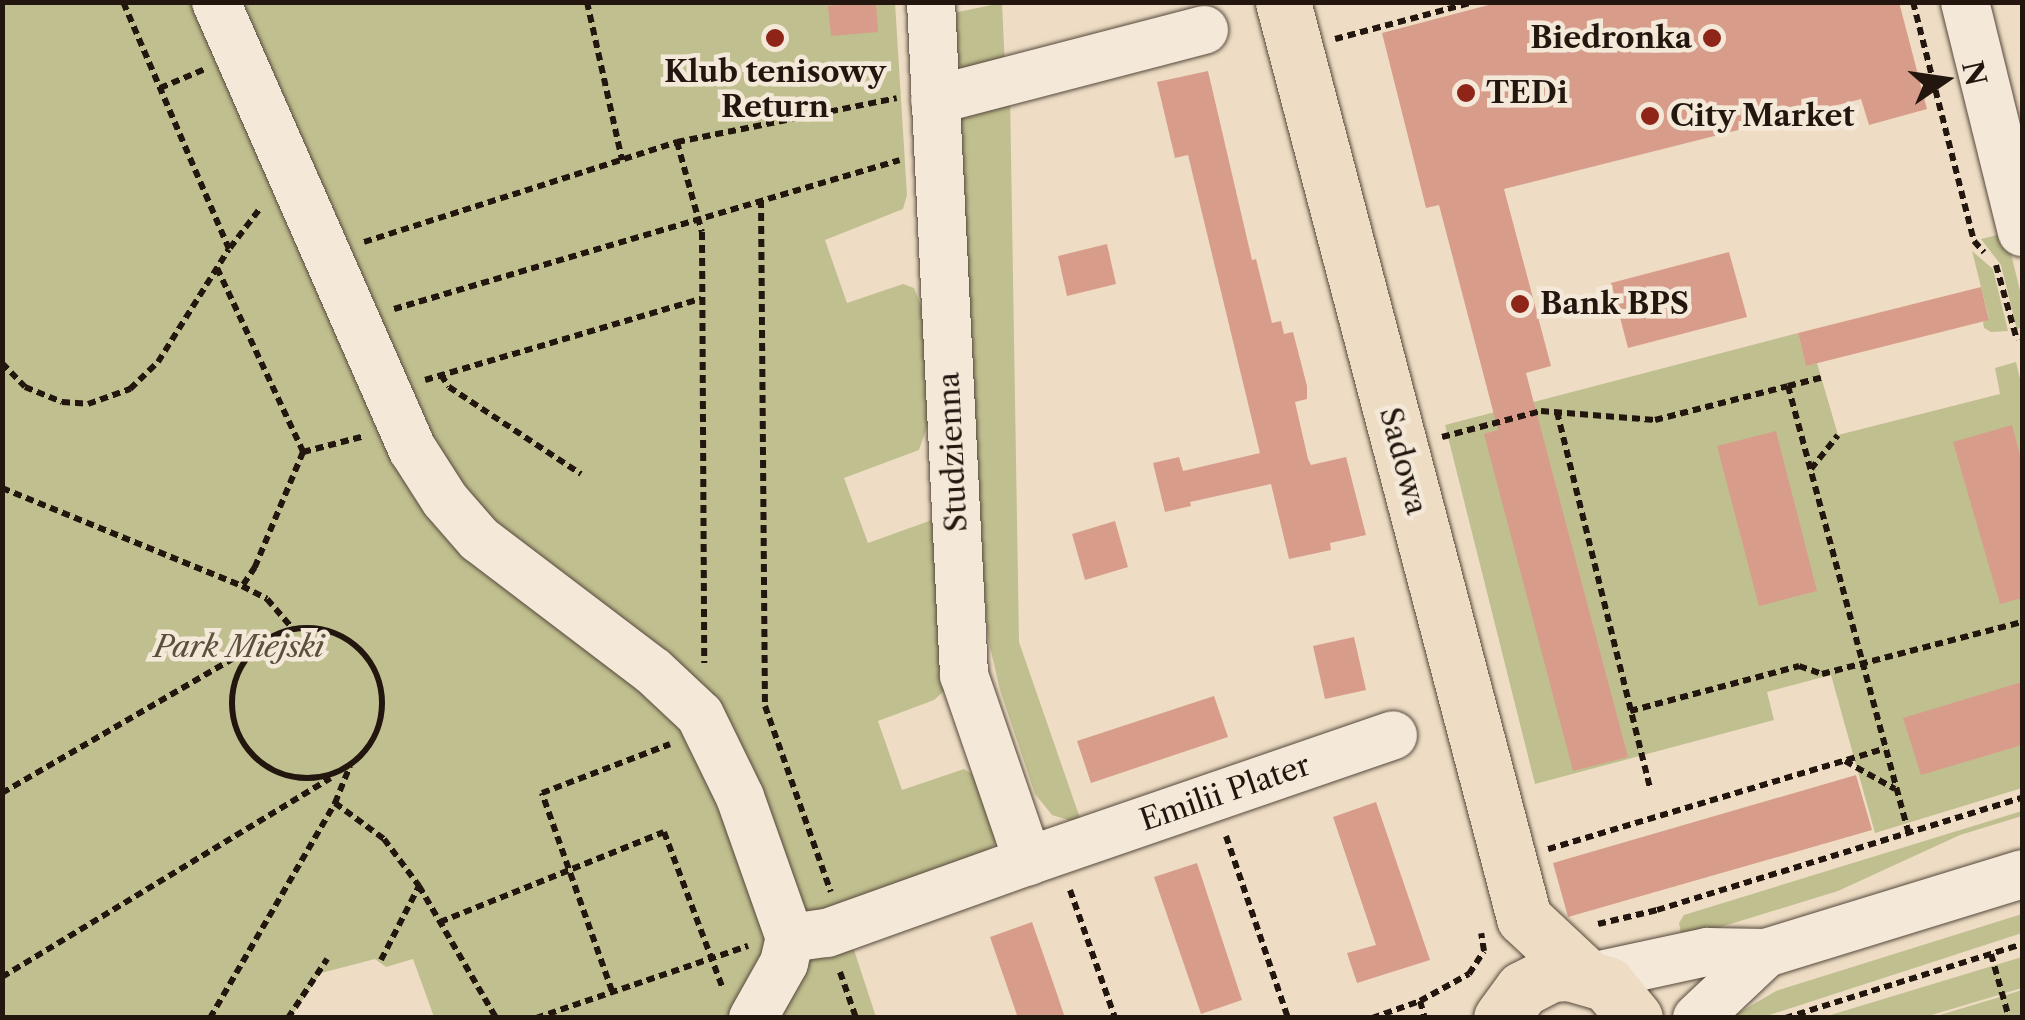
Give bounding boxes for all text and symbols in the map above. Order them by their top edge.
place label: Biedronka [1530,20,1692,56]
marker: Klub tenisowy Return [764,27,786,49]
marker: Biedronka [1701,27,1723,49]
north arrow [1895,30,1995,130]
place label: Klub tenisowy Return [664,54,886,124]
text: N [1955,58,1994,89]
place label: TEDi [1486,75,1568,111]
marker: TEDi [1455,82,1477,104]
place label: City Market [1670,98,1855,134]
marker: City Market [1639,105,1661,127]
place label: Bank BPS [1540,286,1689,322]
marker: Bank BPS [1509,293,1531,315]
street label: Studzienna [931,371,975,533]
street label: Sadowa [1371,404,1435,518]
park label: Park Miejski [154,629,324,665]
street label: Emilii Plater [1135,747,1315,839]

